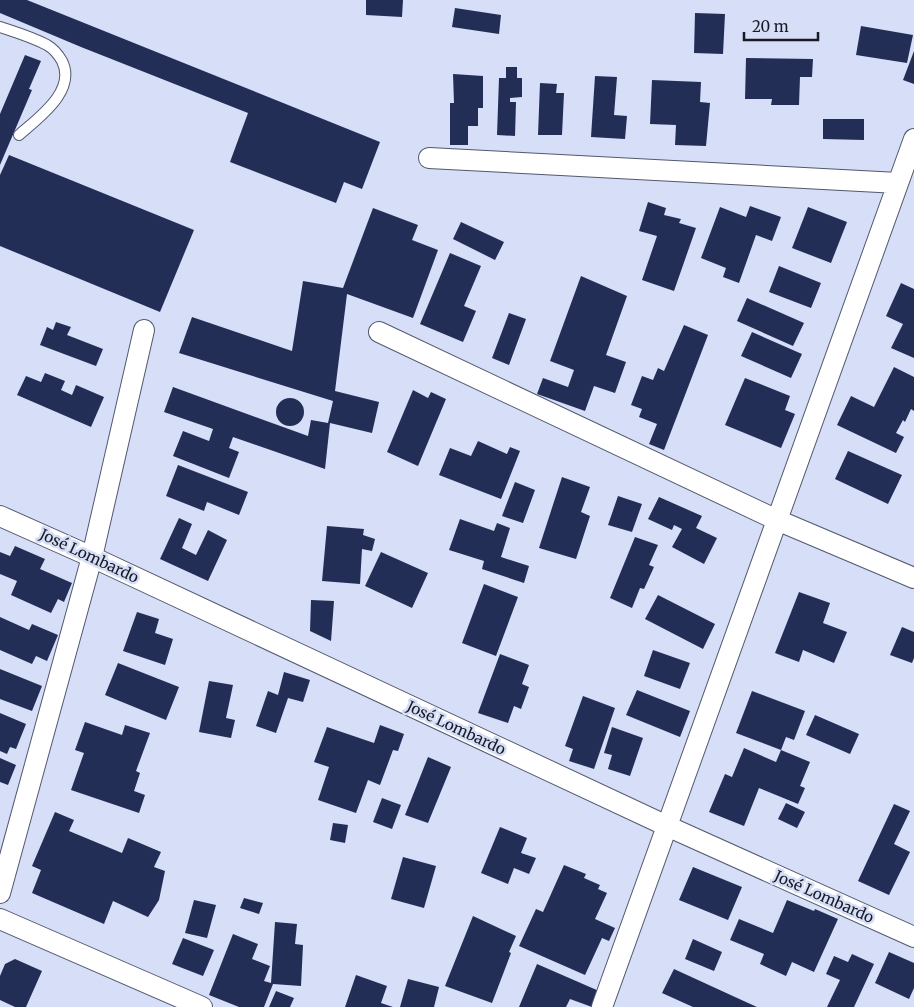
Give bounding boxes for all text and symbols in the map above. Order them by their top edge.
scale bar [744,10,818,42]
text: 20 m [752,17,789,36]
street label: José Lombardo [36,524,142,587]
street label: José Lombardo [403,696,509,759]
street label: José Lombardo [771,866,877,927]

